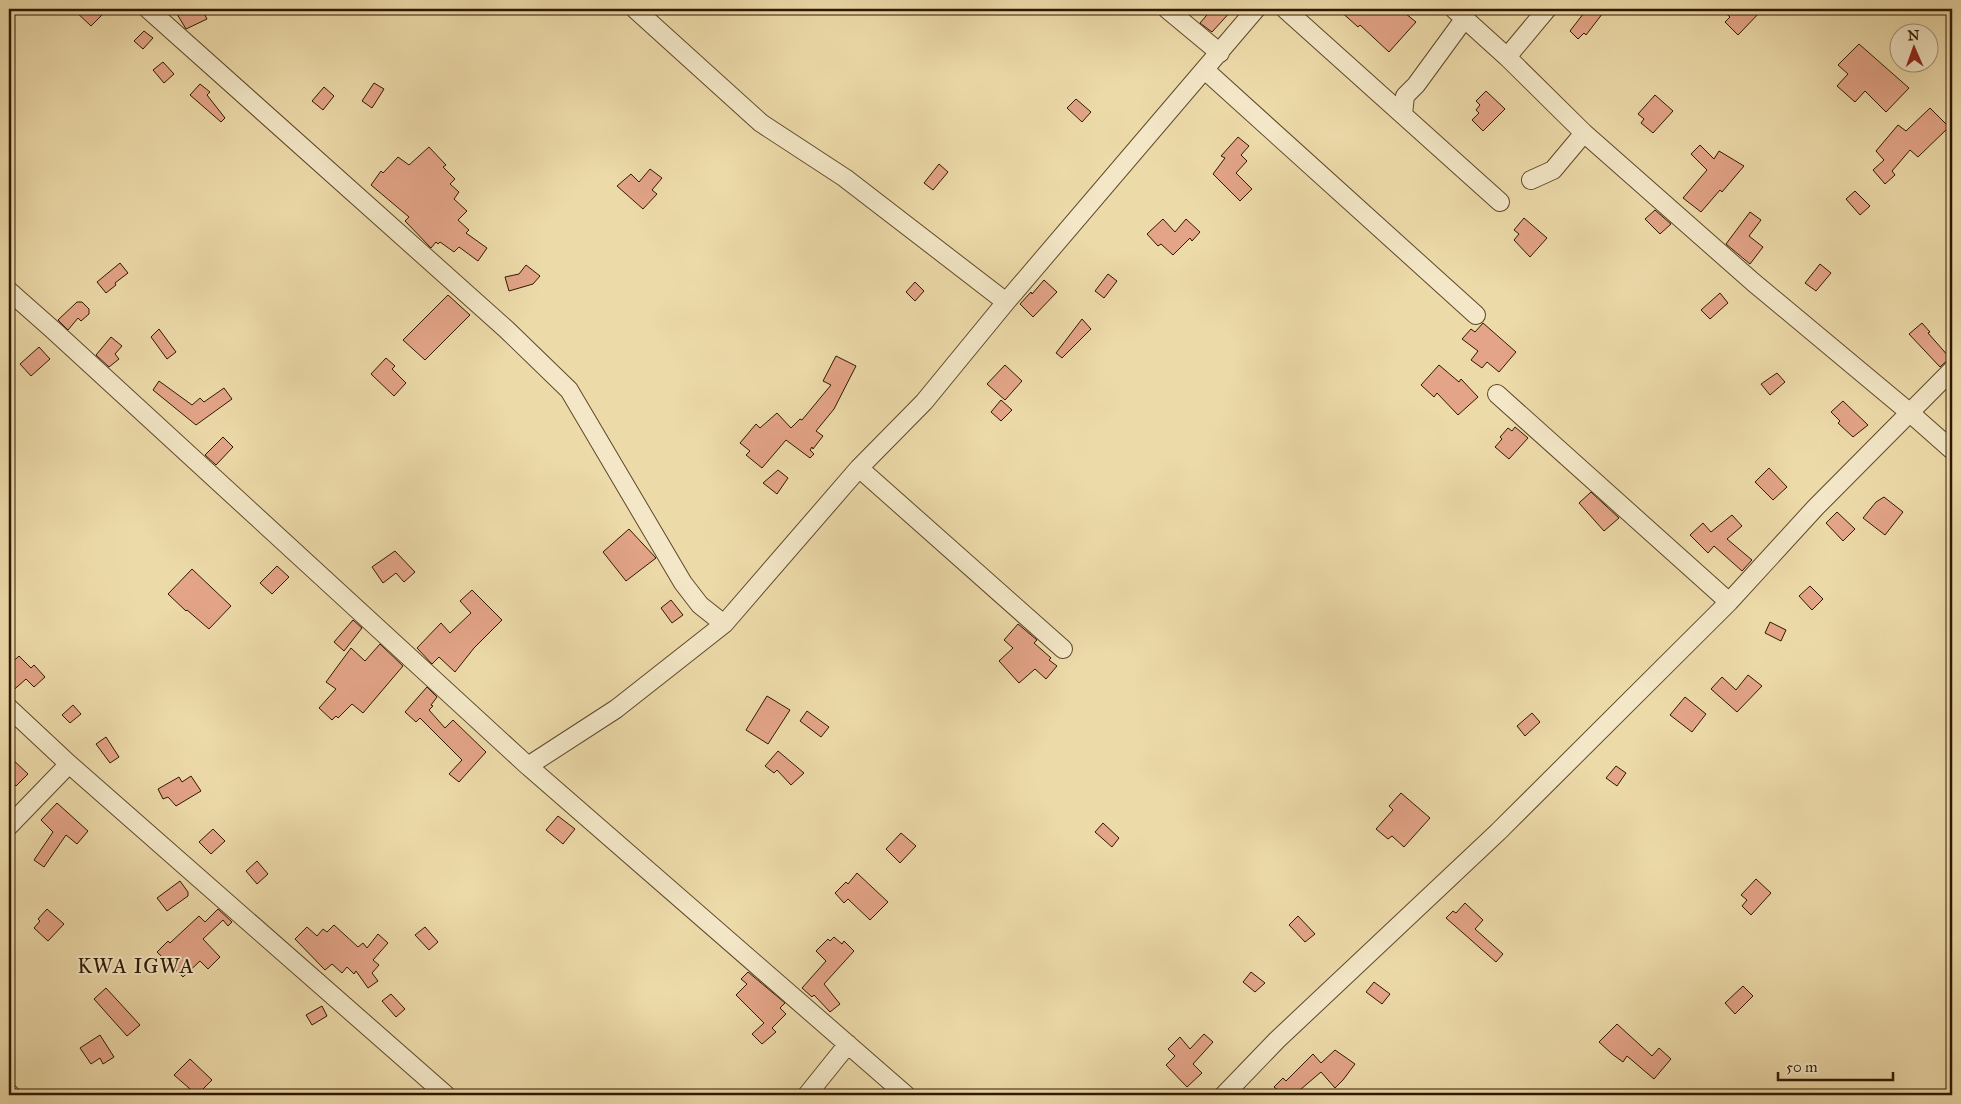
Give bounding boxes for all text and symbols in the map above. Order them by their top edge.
north arrow [1888,22,1938,72]
text: N [1907,27,1920,44]
district label: KWA IGWA [77,953,195,979]
scale bar [1778,1049,1894,1081]
text: 50 m [1786,1058,1818,1076]

